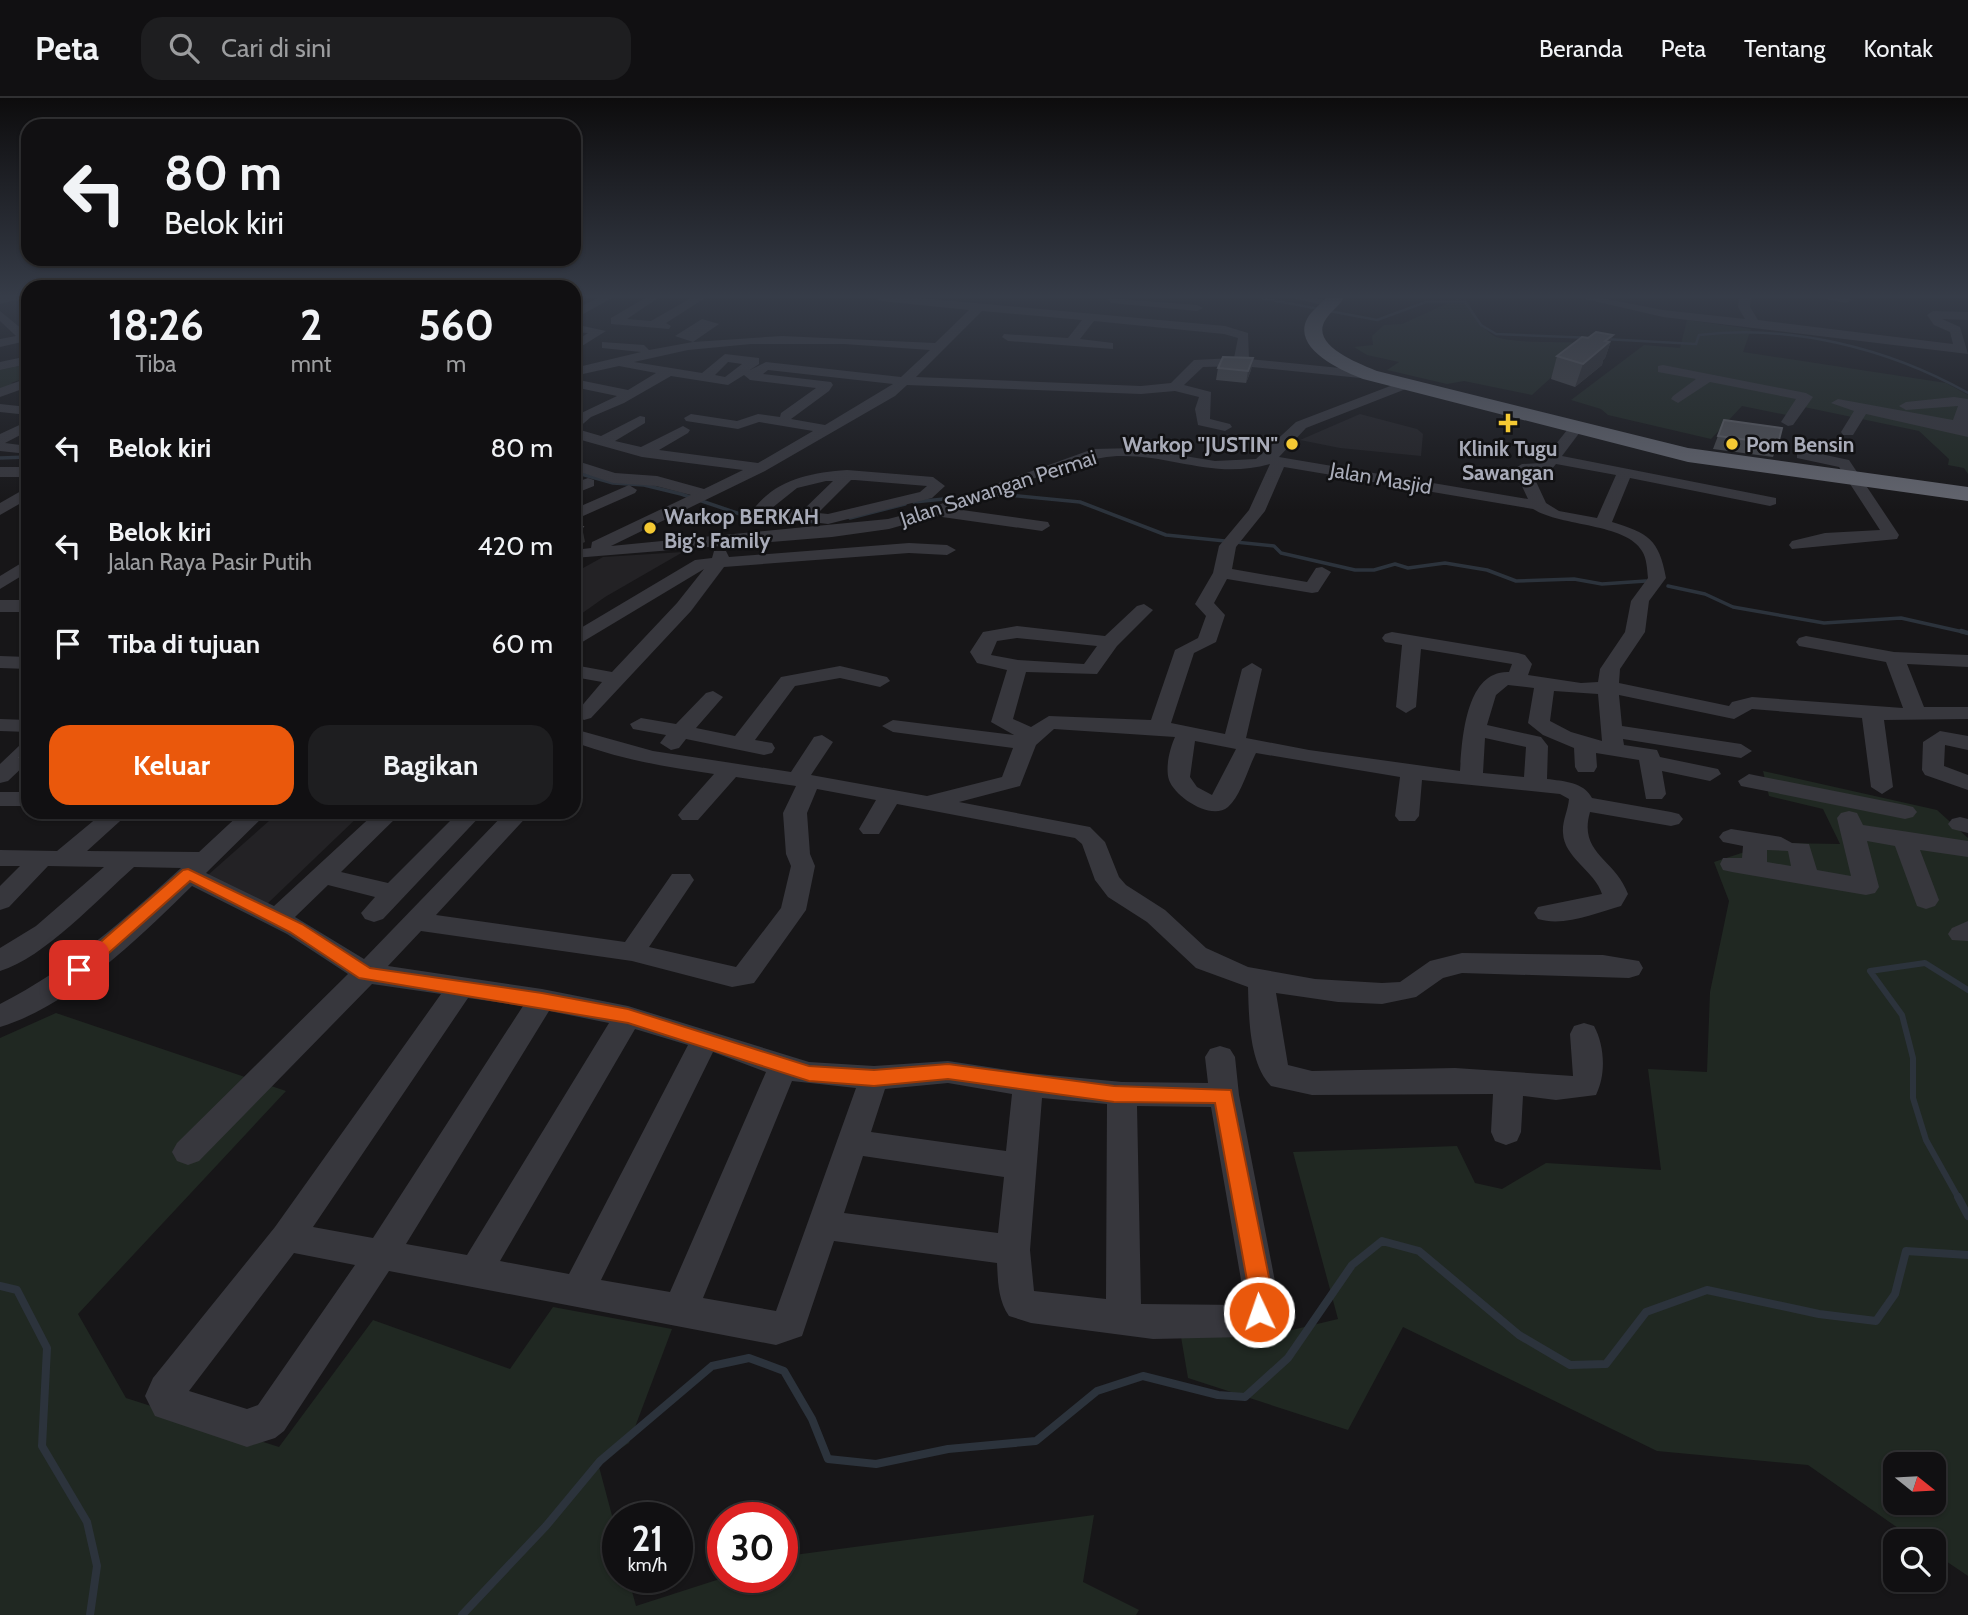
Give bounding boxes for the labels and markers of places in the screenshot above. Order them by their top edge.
marker: Klinik Tugu Sawangan [1498,413,1518,433]
place label: Warkop "JUSTIN" [1122,432,1278,457]
place label: Pom Bensin [1746,432,1854,457]
marker: Warkop "JUSTIN" [1284,436,1300,452]
place label: Klinik Tugu Sawangan [1459,436,1557,485]
marker: Pom Bensin [1724,436,1740,452]
place label: Warkop BERKAH Big's Family [664,504,819,553]
marker: Warkop BERKAH Big's Family [642,520,658,536]
pin [49,940,109,1000]

